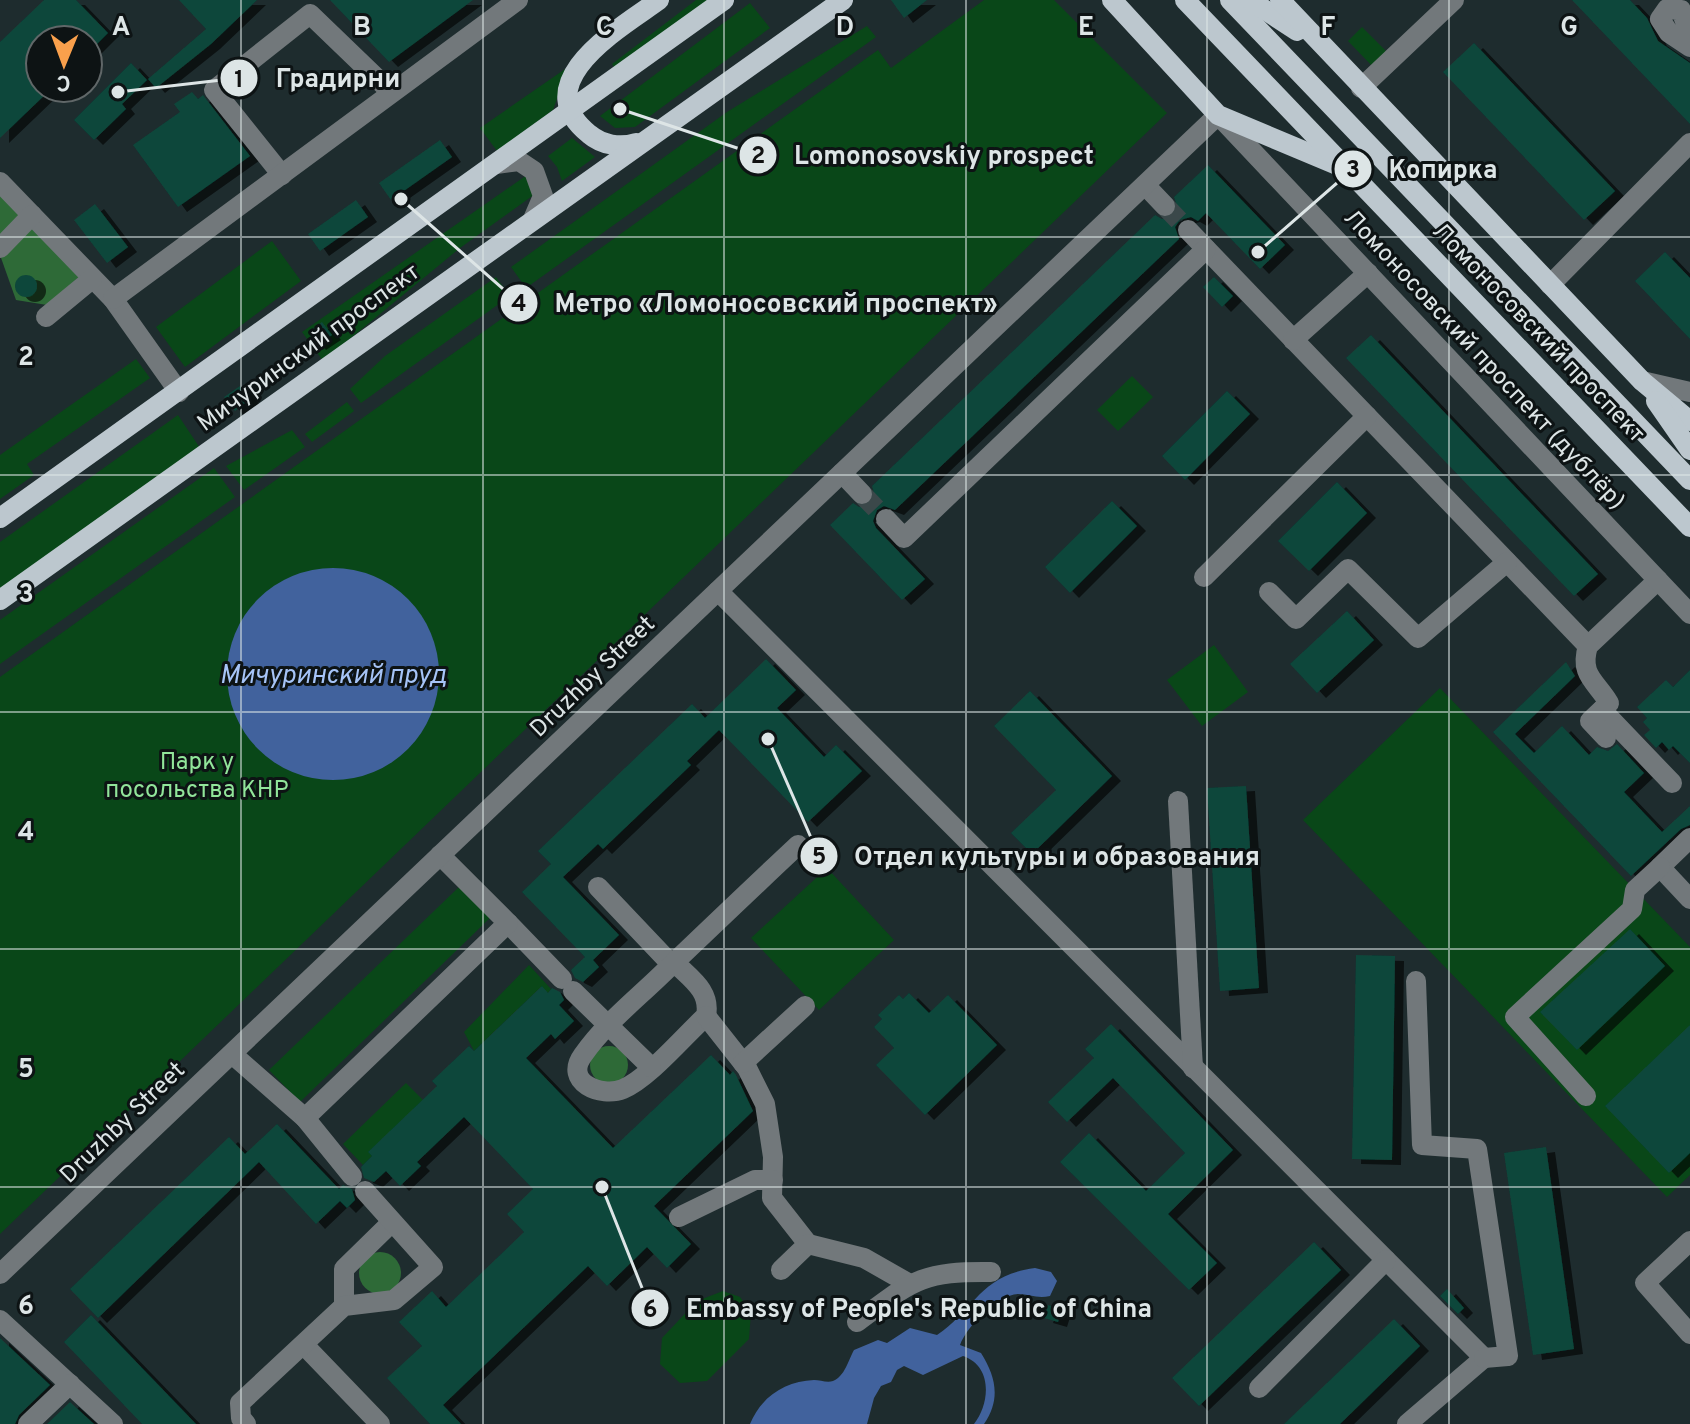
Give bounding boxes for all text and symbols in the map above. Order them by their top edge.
text: A [112,12,130,45]
text: B [353,12,371,45]
text: C [596,12,612,45]
text: D [836,12,854,45]
text: E [1078,12,1094,45]
text: F [1321,12,1336,45]
text: G [1560,12,1578,45]
north arrow [24,24,104,104]
callout: Градирни [219,53,416,103]
text: Градирни [276,64,400,97]
text: 1 [234,66,244,96]
text: С [56,68,71,95]
callout: Lomonosovskiy prospect [738,130,1110,180]
text: Lomonosovskiy prospect [794,141,1094,174]
text: 2 [751,142,765,172]
callout: Копирка [1333,144,1513,194]
text: Копирка [1389,155,1497,188]
text: 3 [1346,156,1360,186]
street label: Ломоносовский проспект (дублёр) [1336,204,1631,517]
street label: Ломоносовский проспект [1425,217,1651,450]
street label: Мичуринский проспект [192,258,426,439]
callout: Метро «Ломоносовский проспект» [499,278,1014,328]
text: Метро «Ломоносовский проспект» [554,289,998,322]
text: 4 [511,290,527,320]
text: 2 [18,342,34,375]
text: 3 [18,579,34,612]
street label: Druzhby Street [525,610,662,745]
water label: Мичуринский пруд [219,660,447,693]
park label: Парк у посольства КНР [105,748,289,806]
text: 4 [18,817,34,850]
callout: Отдел культуры и образования [799,831,1276,881]
text: Отдел культуры и образования [854,842,1260,875]
text: 5 [812,843,826,873]
text: 5 [18,1054,34,1087]
street label: Druzhby Street [55,1056,192,1191]
callout: Embassy of People's Republic of China [630,1283,1168,1333]
text: 6 [18,1291,34,1324]
text: Embassy of People's Republic of China [686,1294,1152,1327]
text: 6 [643,1296,657,1326]

